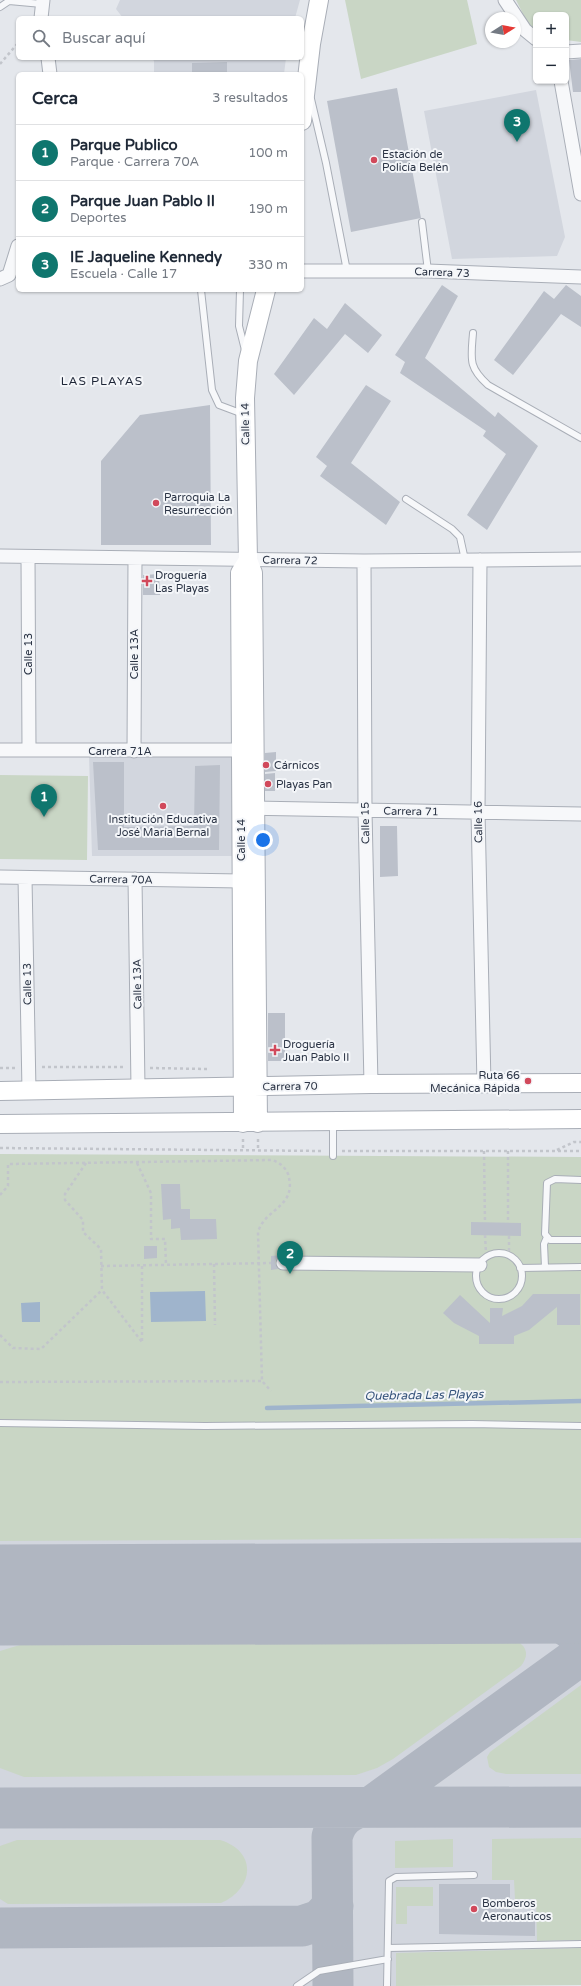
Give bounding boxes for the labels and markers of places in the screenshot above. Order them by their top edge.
pin: 3 [504,109,530,142]
place label: Estación de Policía Belén [382,148,449,174]
marker: Estación de Policía Belén [369,155,379,165]
place label: Parroquia La Resurrección [164,491,232,517]
marker: Parroquia La Resurrección [151,498,161,508]
place label: Droguería Las Playas [155,569,209,595]
marker: Droguería Las Playas [142,576,152,586]
place label: Cárnicos [274,759,319,772]
marker: Cárnicos [261,760,271,770]
place label: Playas Pan [276,778,332,791]
marker: Playas Pan [263,779,273,789]
pin: 1 [31,784,57,817]
marker: Institución Educativa José María Bernal [158,801,168,811]
place label: Institución Educativa José María Bernal [109,813,217,839]
place label: Droguería Juan Pablo II [283,1038,349,1064]
marker: Droguería Juan Pablo II [270,1045,280,1055]
place label: Ruta 66 Mecánica Rápida [430,1069,520,1095]
marker: Ruta 66 Mecánica Rápida [523,1076,533,1086]
pin: 2 [277,1241,303,1274]
place label: Bomberos Aeronauticos [482,1897,551,1923]
marker: Bomberos Aeronauticos [469,1904,479,1914]

